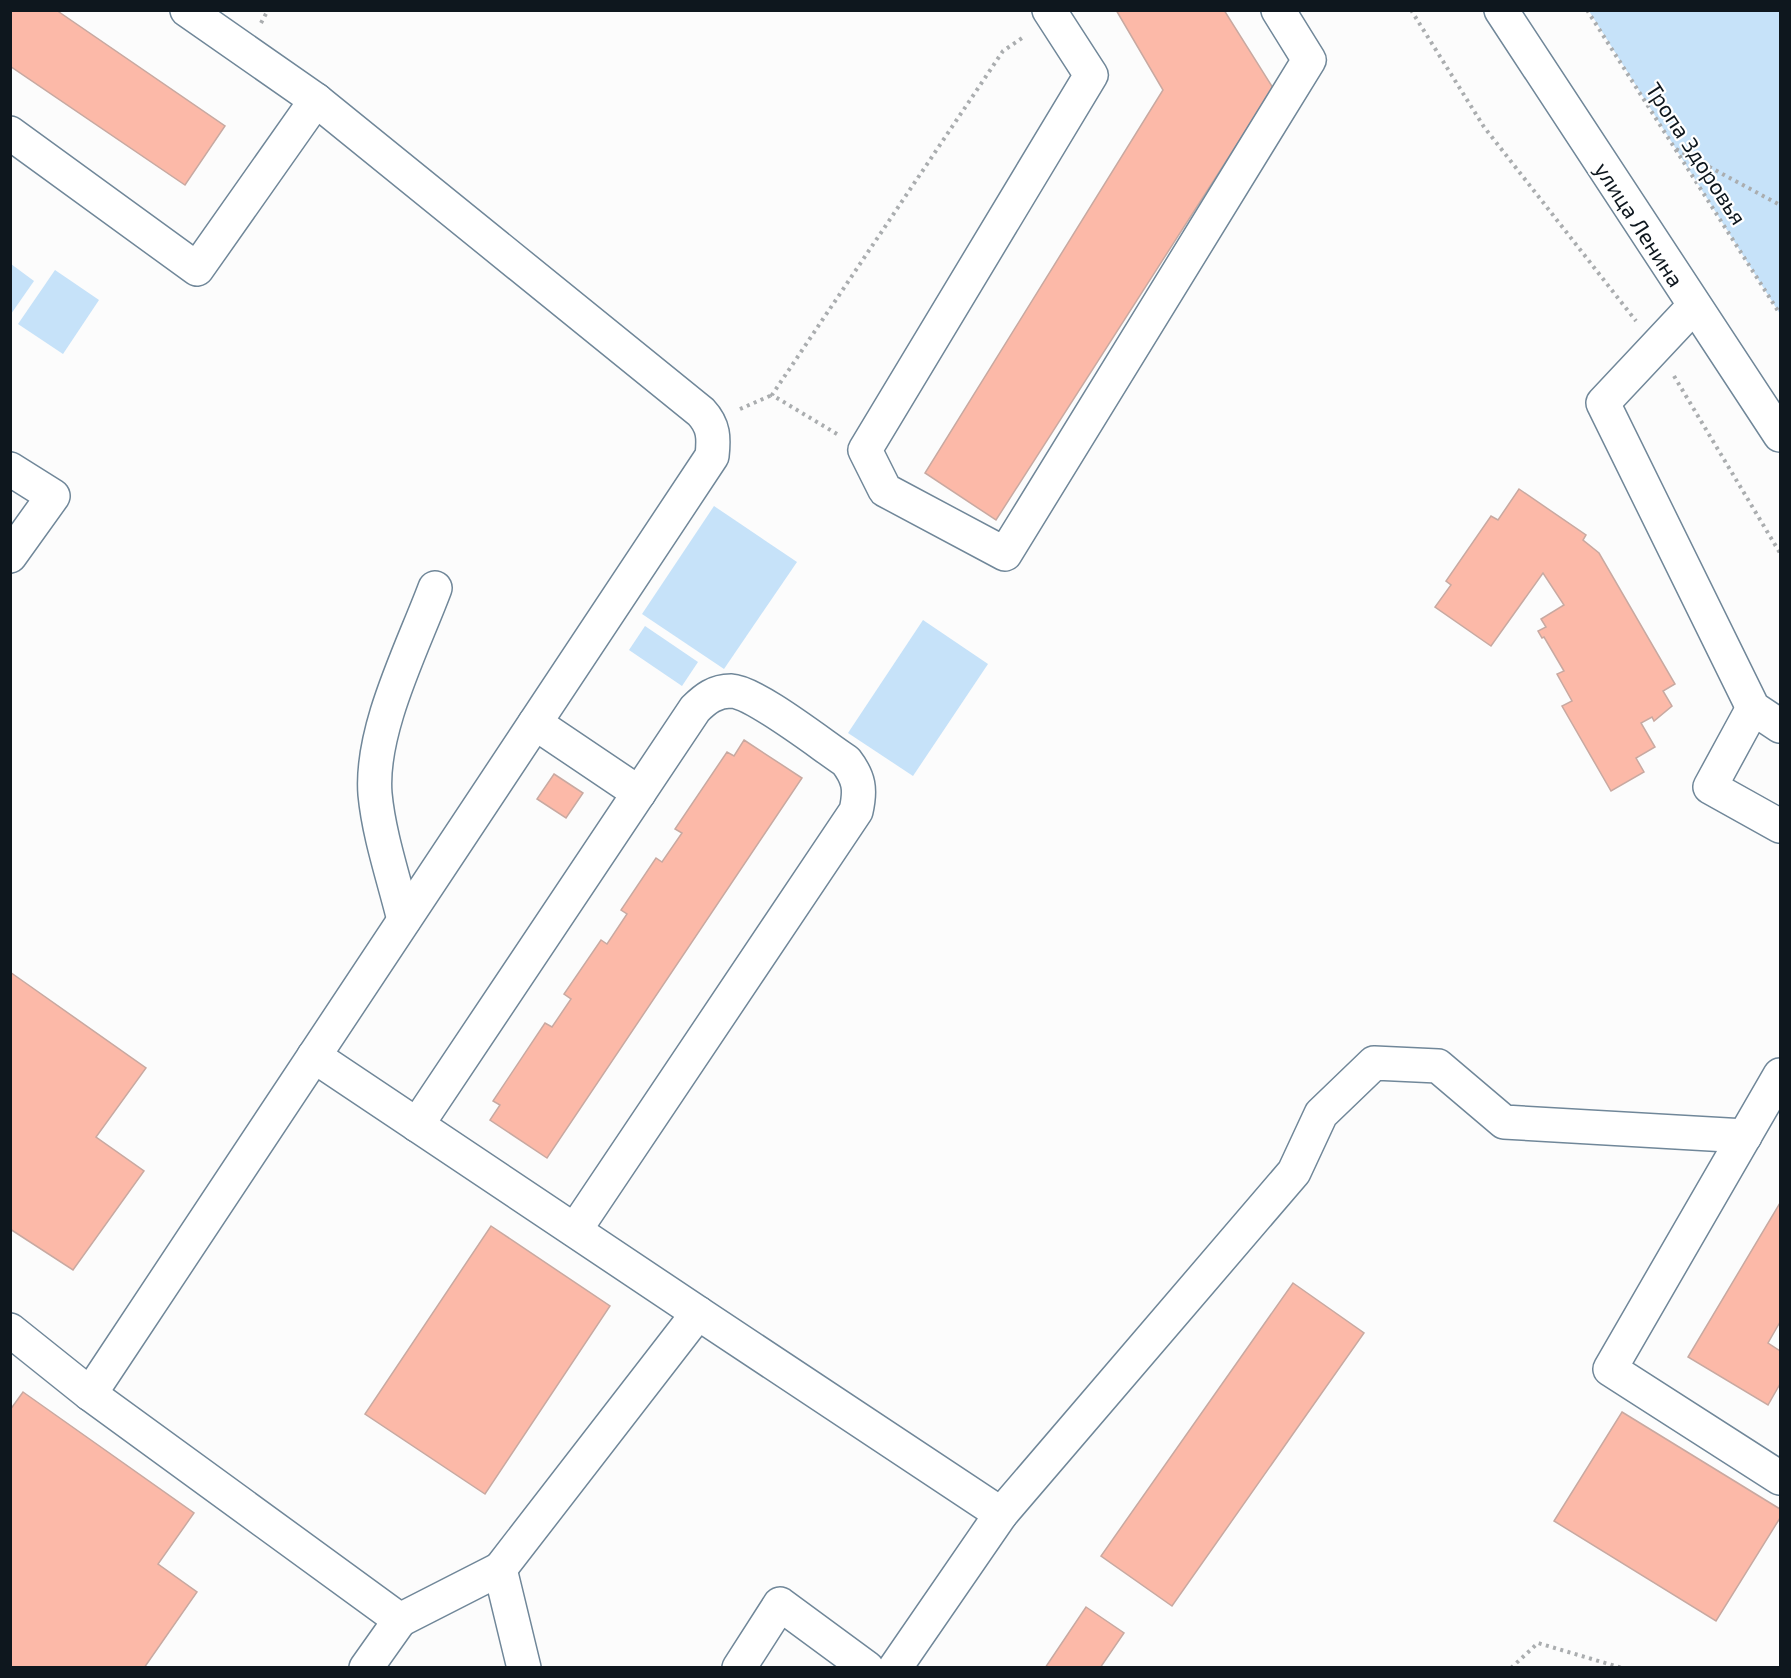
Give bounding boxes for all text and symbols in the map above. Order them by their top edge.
street label: Тропа Здоровья [1641,77,1753,229]
street label: улица Ленина [1589,157,1690,292]

